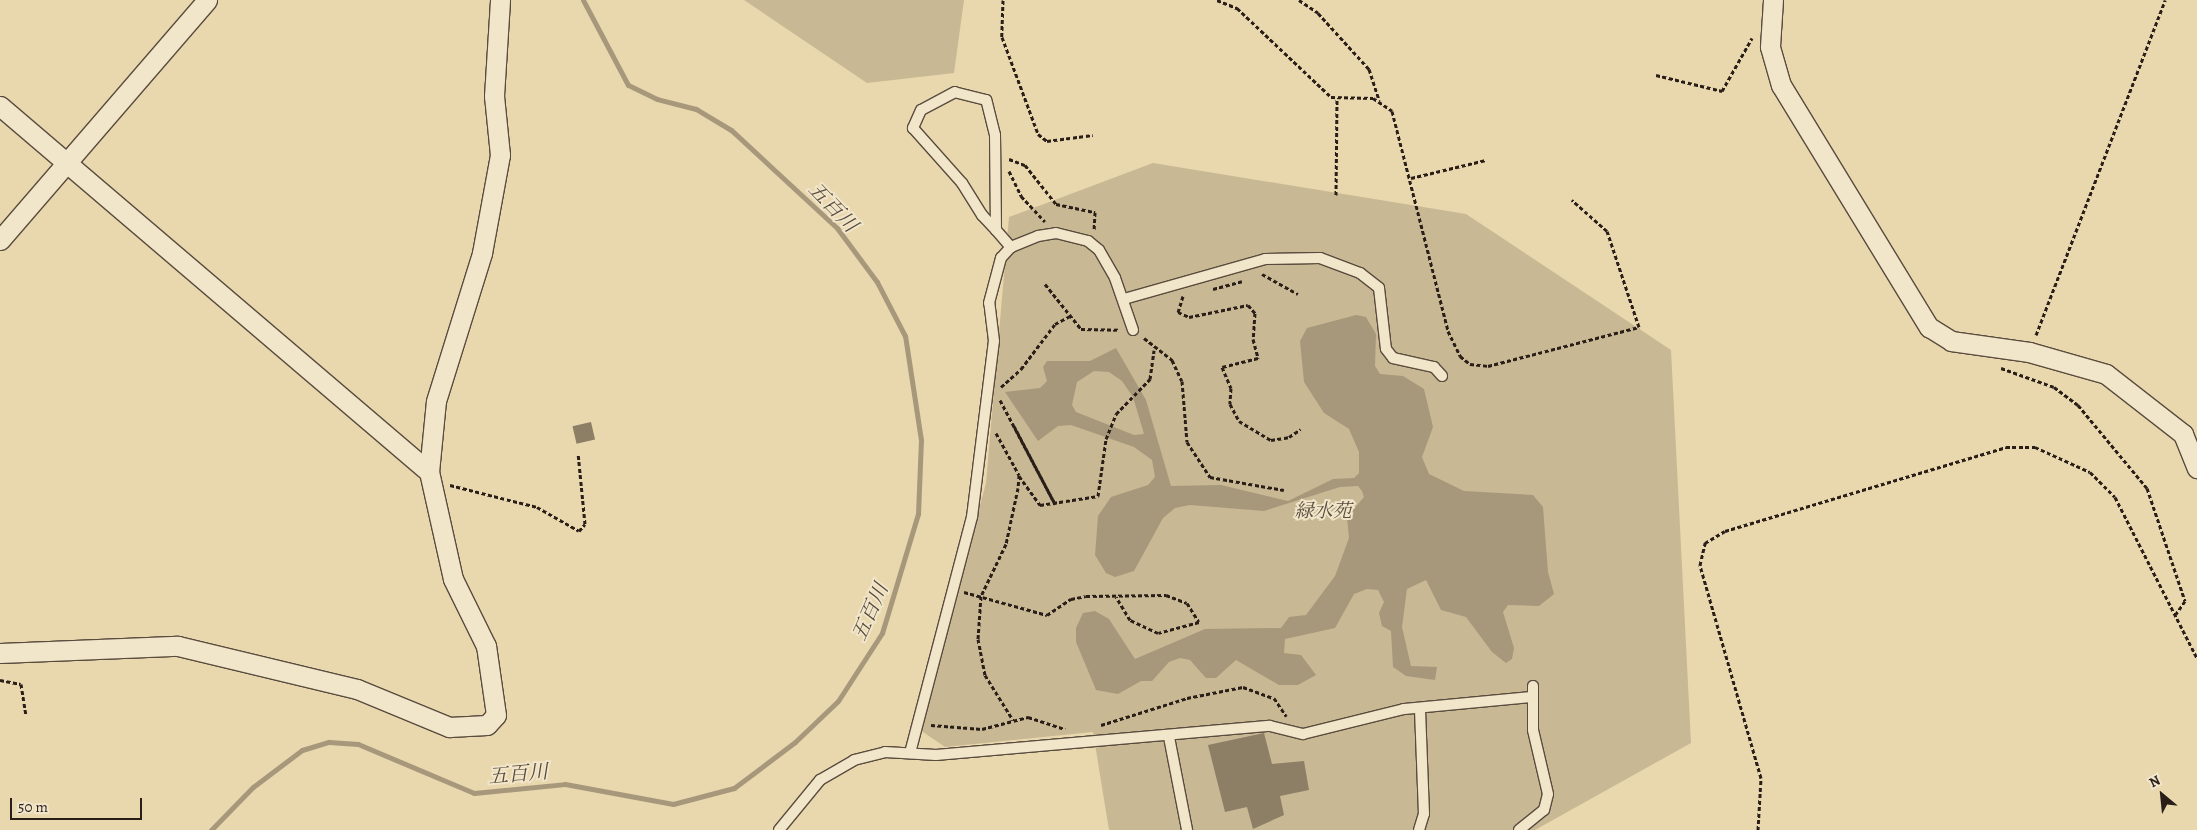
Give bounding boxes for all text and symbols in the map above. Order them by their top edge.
water label: 五百川 [804,177,862,237]
park label: 緑水苑 [1295,501,1351,523]
water label: 五百川 [847,580,893,644]
water label: 五百川 [487,759,549,789]
north arrow [2137,770,2187,820]
text: N [2146,771,2164,792]
scale bar [12,788,145,820]
text: 50 m [18,797,48,817]

